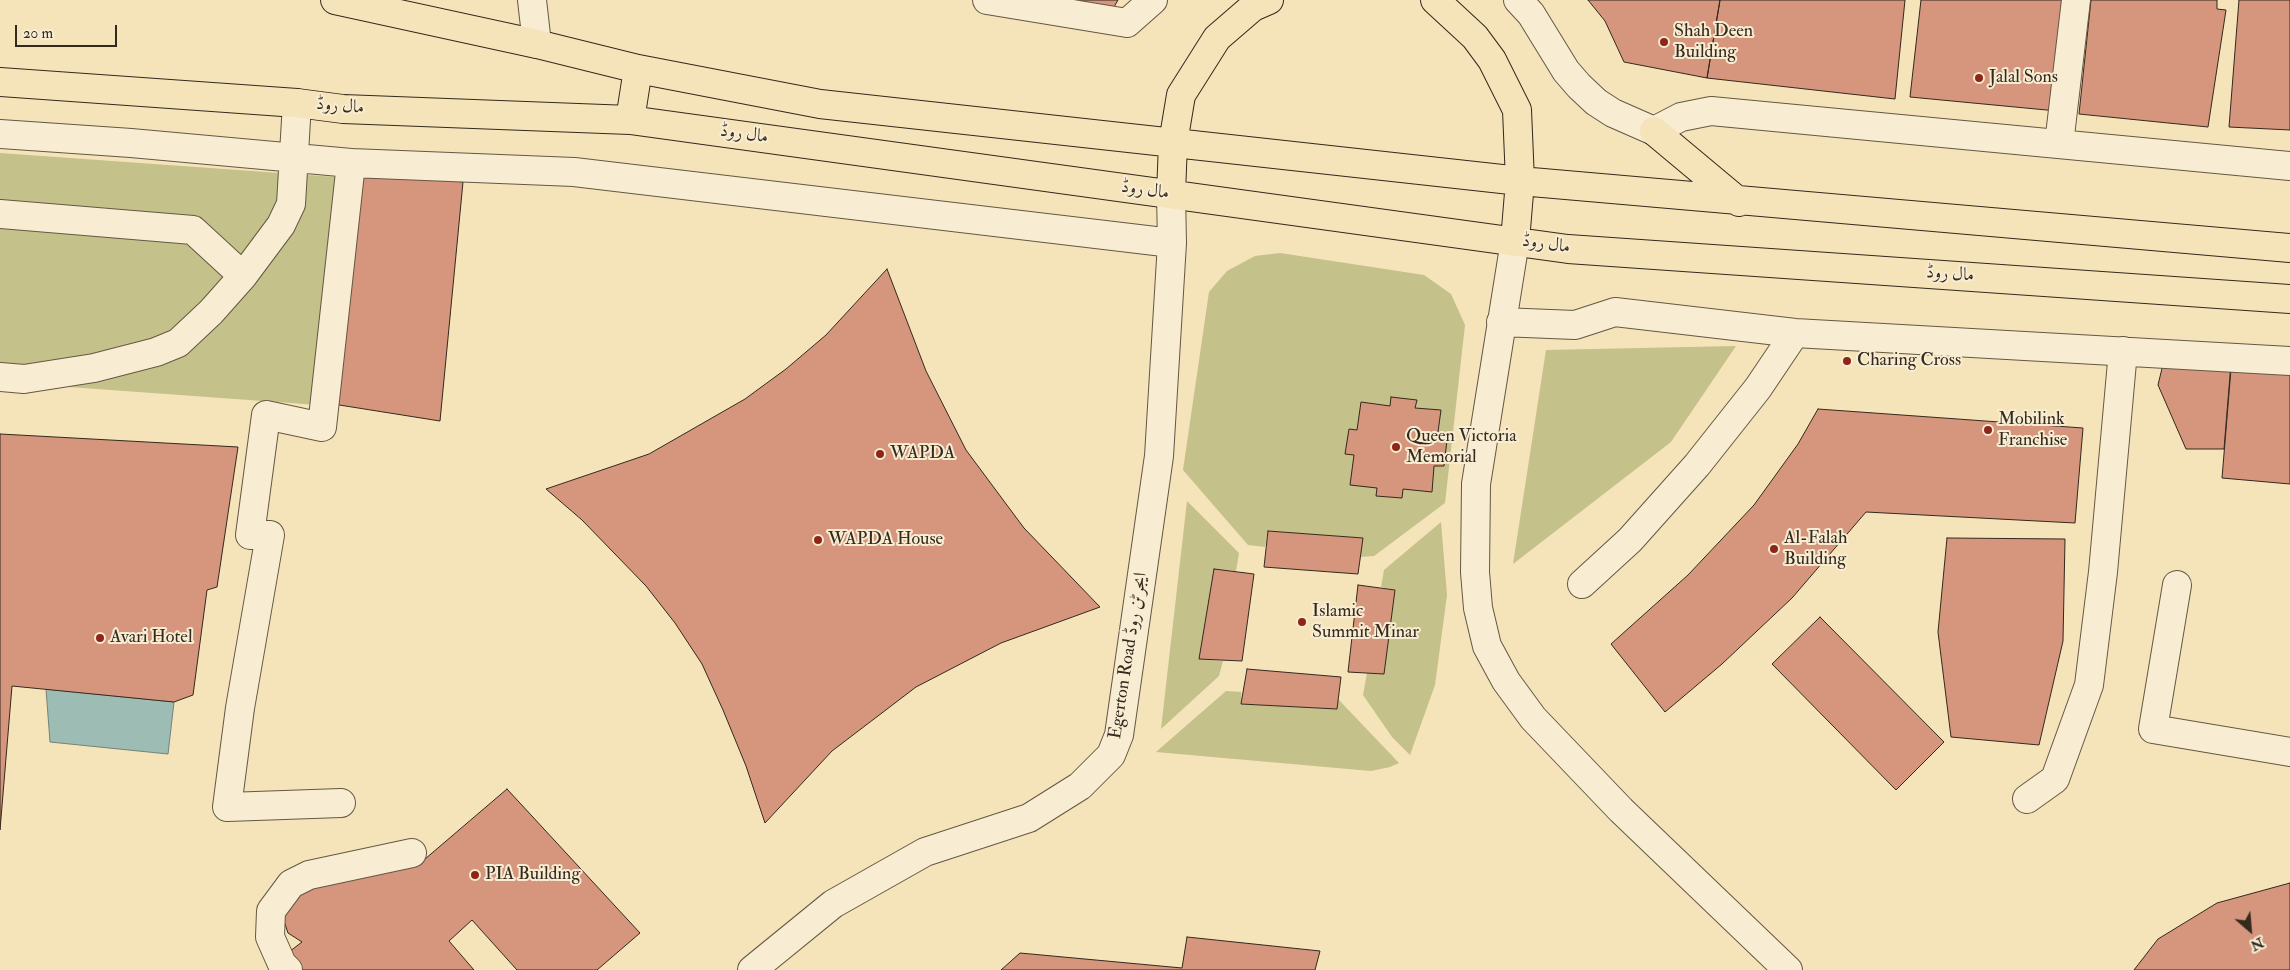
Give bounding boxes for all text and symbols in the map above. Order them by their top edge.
scale bar [18,15,120,47]
place label: Shah Deen Building [1674,21,1753,64]
text: 20 m [23,24,53,43]
marker: Shah Deen Building [1658,36,1670,48]
place label: Jalal Sons [1989,67,2058,89]
marker: Jalal Sons [1973,72,1985,84]
street label: مال روڈ [315,94,365,120]
street label: مال روڈ [719,121,769,149]
street label: مال روڈ [1120,177,1170,205]
street label: مال روڈ [1521,231,1571,259]
street label: مال روڈ [1925,263,1975,287]
place label: Charing Cross [1857,350,1961,372]
marker: Charing Cross [1841,355,1853,367]
place label: Mobilink Franchise [1998,409,2067,452]
marker: Mobilink Franchise [1982,424,1994,436]
place label: Queen Victoria Memorial [1406,426,1517,468]
marker: Queen Victoria Memorial [1390,441,1402,453]
place label: WAPDA [890,443,955,465]
marker: WAPDA [874,448,886,460]
place label: Al-Falah Building [1784,528,1847,570]
place label: WAPDA House [828,529,943,551]
marker: WAPDA House [812,534,824,546]
marker: Al-Falah Building [1768,543,1780,555]
street label: Egerton Road ایجرٹن روڈ [1105,571,1153,741]
place label: Islamic Summit Minar [1312,601,1419,644]
marker: Islamic Summit Minar [1296,616,1308,628]
place label: Avari Hotel [110,627,193,649]
marker: Avari Hotel [94,632,106,644]
place label: PIA Building [485,864,580,886]
marker: PIA Building [469,869,481,881]
north arrow [2225,905,2275,955]
text: N [2248,933,2266,954]

